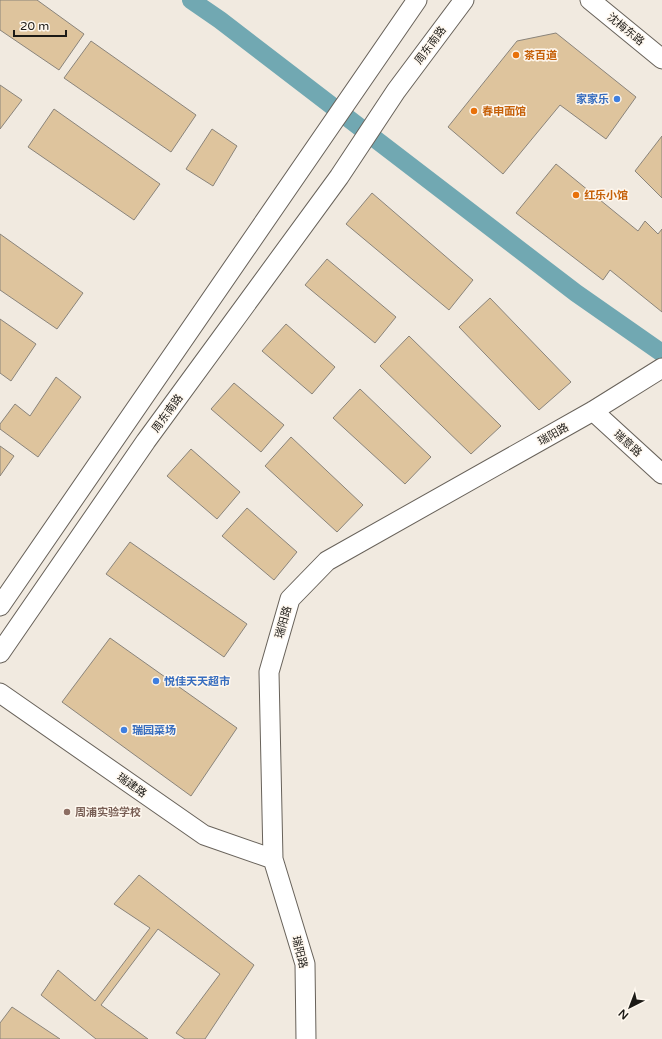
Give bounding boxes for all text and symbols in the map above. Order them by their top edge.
street label: 沈梅东路 [604,10,647,48]
scale bar [14,12,66,38]
text: 20 m [20,19,49,33]
street label: 周东南路 [412,24,449,67]
place label: 茶百道 [524,49,557,62]
marker: 茶百道 [511,50,521,60]
place label: 家家乐 [576,93,609,106]
marker: 家家乐 [612,94,622,104]
place label: 春申面馆 [482,105,526,118]
marker: 春申面馆 [469,106,479,116]
place label: 红乐小馆 [584,189,628,202]
marker: 红乐小馆 [571,190,581,200]
street label: 周东南路 [149,392,186,435]
street label: 瑞阳路 [536,421,571,448]
street label: 瑞意路 [611,428,644,459]
street label: 瑞阳路 [273,604,294,640]
place label: 悦佳天天超市 [164,675,230,688]
marker: 悦佳天天超市 [151,676,161,686]
place label: 瑞园菜场 [132,724,176,737]
marker: 瑞园菜场 [119,725,129,735]
street label: 瑞建路 [114,771,149,800]
place label: 周浦实验学校 [75,806,141,819]
marker: 周浦实验学校 [62,807,72,817]
street label: 瑞阳路 [289,935,310,970]
north arrow [610,987,650,1027]
text: N [616,1006,631,1022]

